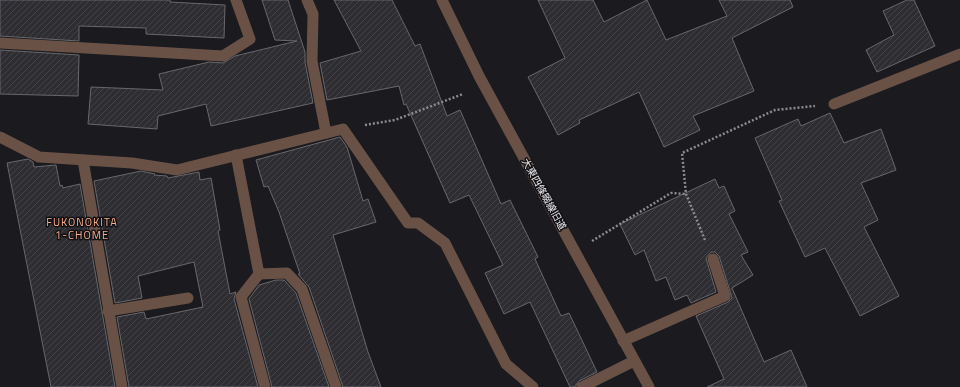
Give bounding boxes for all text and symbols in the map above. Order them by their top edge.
street label: 大東四條畷線旧道 [518,155,570,233]
district label: FUKONOKITA 1-CHOME [46,214,118,243]

